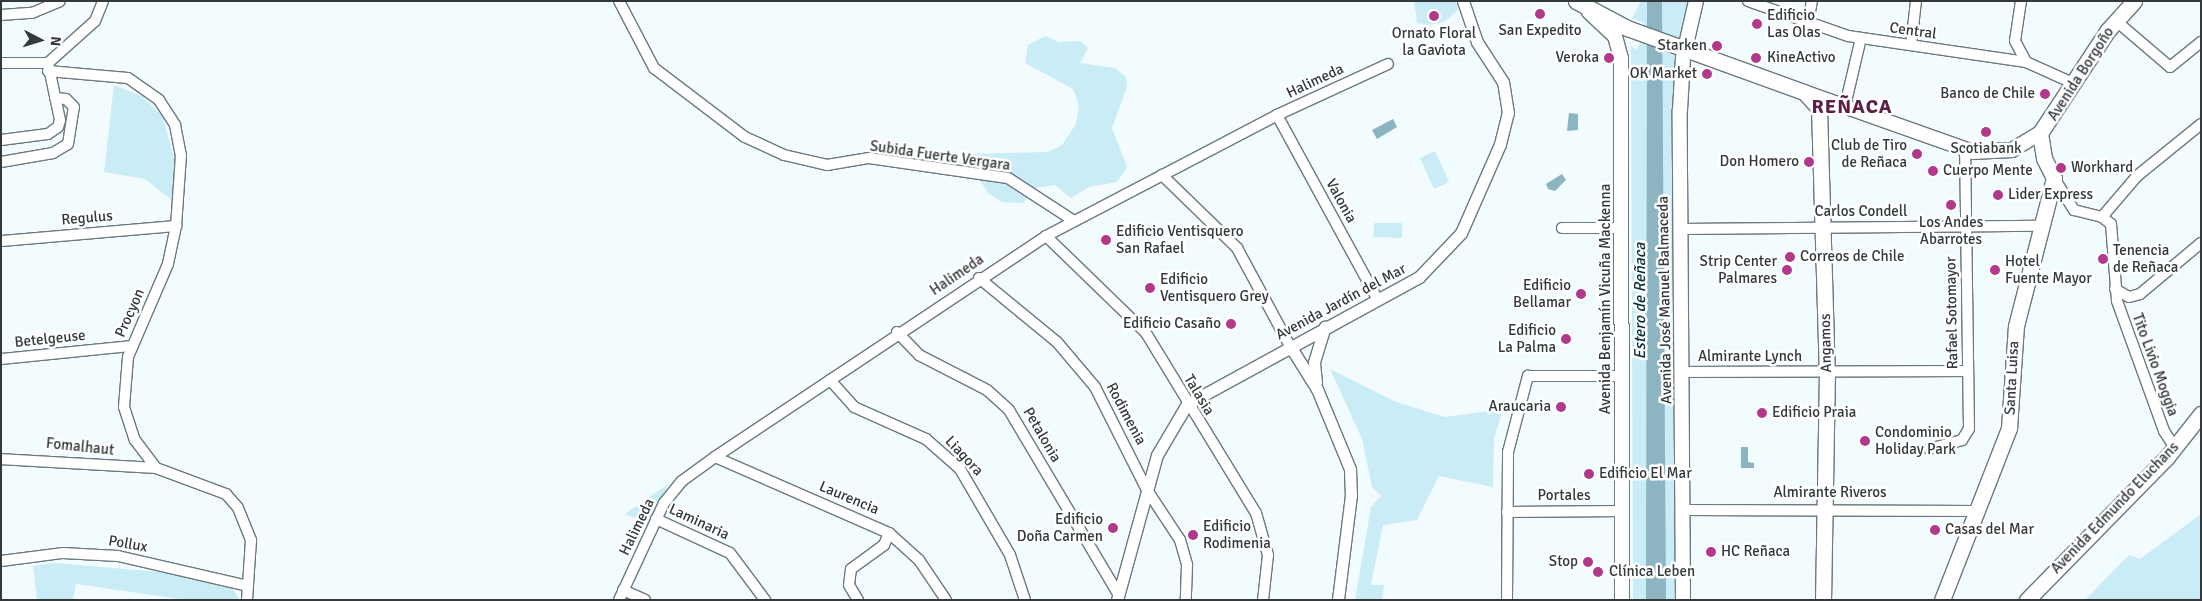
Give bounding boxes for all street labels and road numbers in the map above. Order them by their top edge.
street label: Central [1888,19,1938,43]
street label: Avenida Borgoño [2044,24,2118,124]
street label: Halimeda [1283,60,1347,102]
street label: Subida Fuerte Vergara [869,137,1011,175]
street label: Valonia [1322,176,1360,226]
street label: Avenida Benjamín Vicuña Mackenna [1597,184,1615,414]
street label: Avenida José Manuel Balmaceda [1654,196,1676,404]
street label: Carlos Condell [1814,203,1908,221]
street label: Regulus [61,207,113,229]
street label: Halimeda [927,250,987,300]
street label: Rafael Sotomayor [1942,256,1962,370]
street label: Avenida Jardín del Mar [1273,260,1409,344]
street label: Procyon [111,286,149,340]
street label: Tito Livio Moggia [2128,311,2182,419]
street label: Angamos [1816,313,1836,373]
street label: Betelgeuse [14,326,86,352]
street label: Santa Luisa [2001,341,2023,415]
street label: Almirante Lynch [1698,348,1802,366]
street label: Talasia [1180,371,1218,419]
street label: Rodimenia [1102,380,1150,448]
street label: Petalonia [1019,404,1065,466]
street label: Liagora [941,432,987,480]
street label: Fomalhaut [45,434,115,460]
street label: Avenida Edmundo Eluchans [2047,438,2183,578]
street label: Laurencia [816,477,882,519]
street label: Almirante Riveros [1773,484,1887,502]
street label: Portales [1538,487,1590,505]
street label: Halimeda [616,496,658,558]
street label: Laminaria [666,500,732,544]
street label: Pollux [107,532,149,556]

